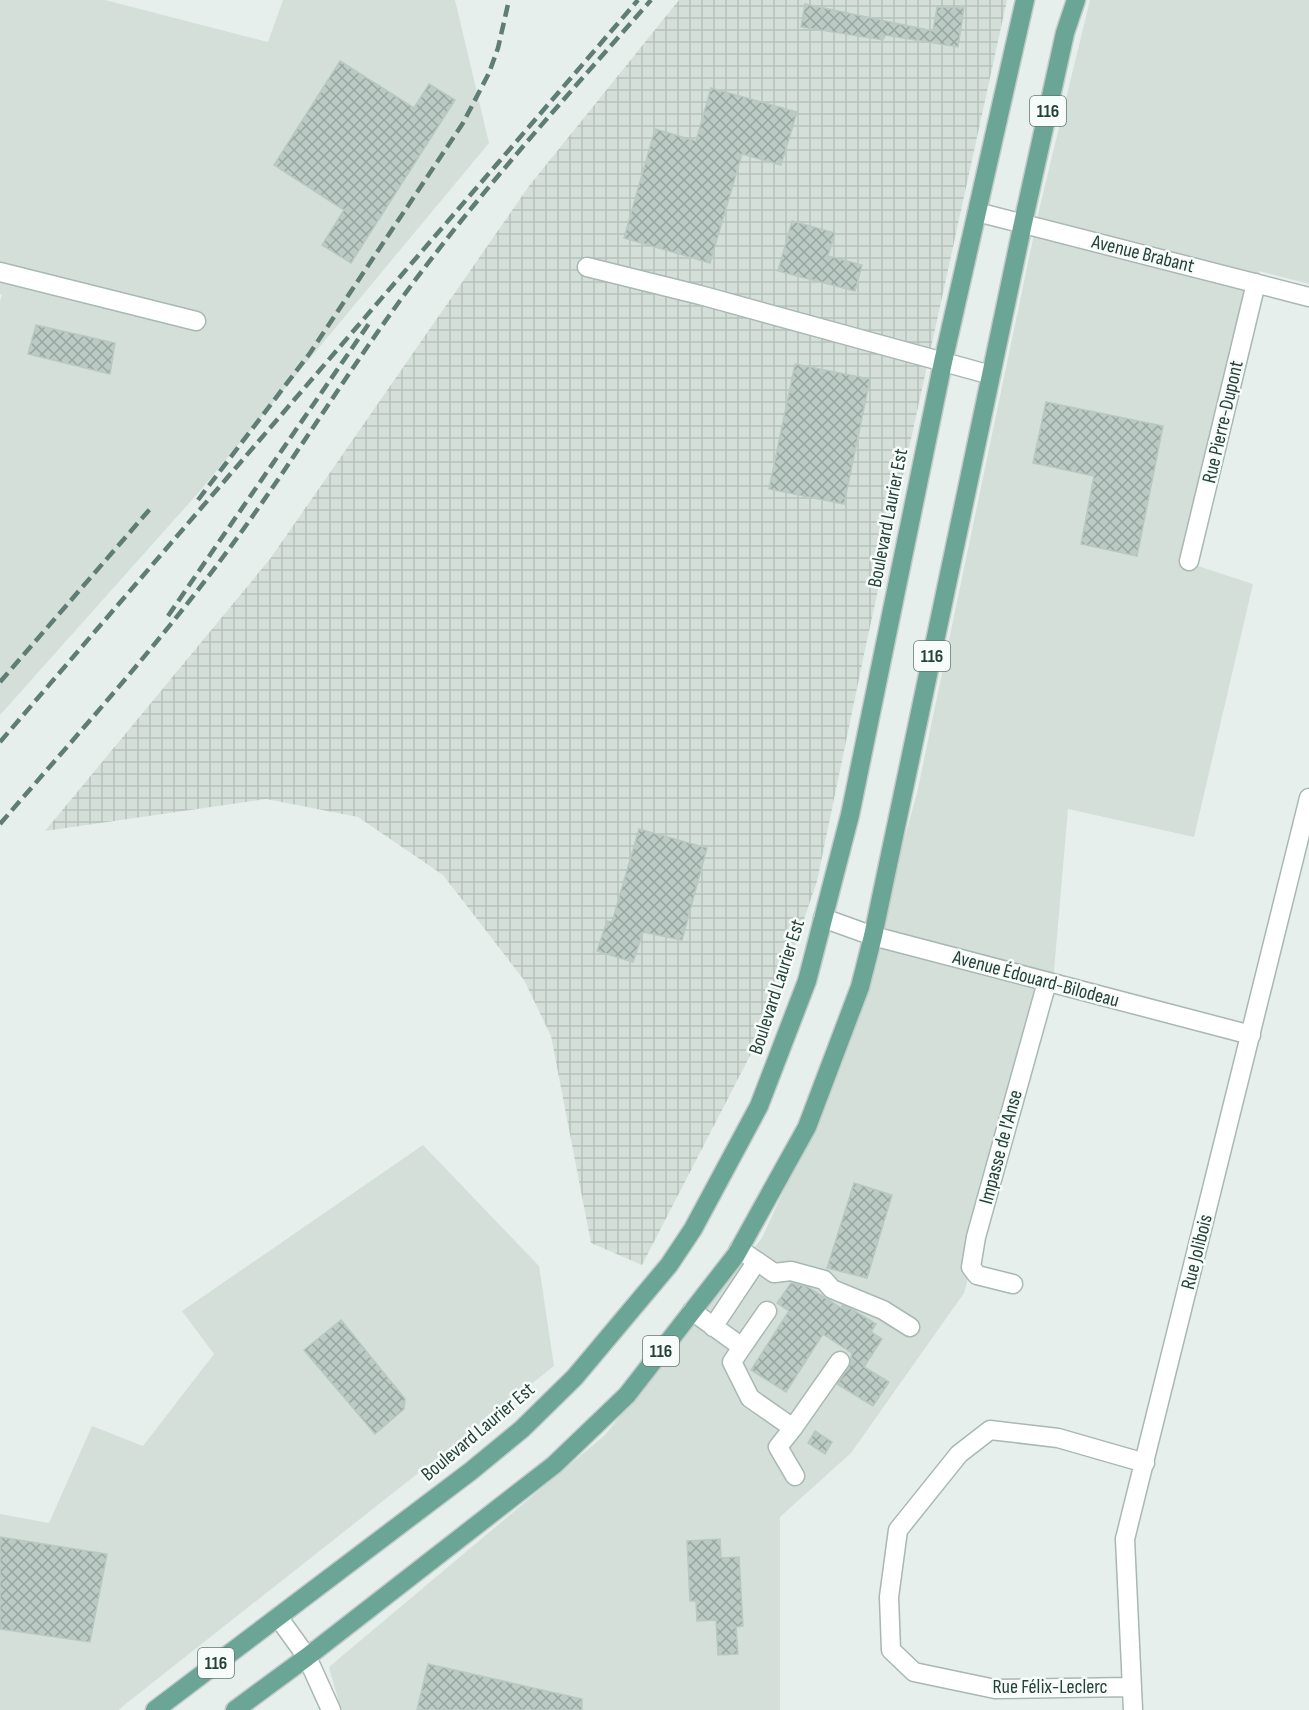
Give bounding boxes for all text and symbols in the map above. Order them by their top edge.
road number: 116 [1030,96,1066,126]
street label: Avenue Brabant [1088,229,1197,278]
street label: Rue Pierre-Dupont [1197,358,1249,486]
street label: Boulevard Laurier Est [863,447,913,589]
road number: 116 [914,641,950,671]
street label: Boulevard Laurier Est [744,916,810,1058]
street label: Avenue Édouard-Bilodeau [949,945,1122,1013]
street label: Impasse de l'Anse [974,1087,1028,1207]
street label: Rue Jolibois [1176,1212,1218,1292]
road number: 116 [643,1336,679,1366]
street label: Boulevard Laurier Est [416,1378,540,1486]
road number: 116 [198,1648,234,1678]
street label: Rue Félix-Leclerc [992,1675,1108,1699]

